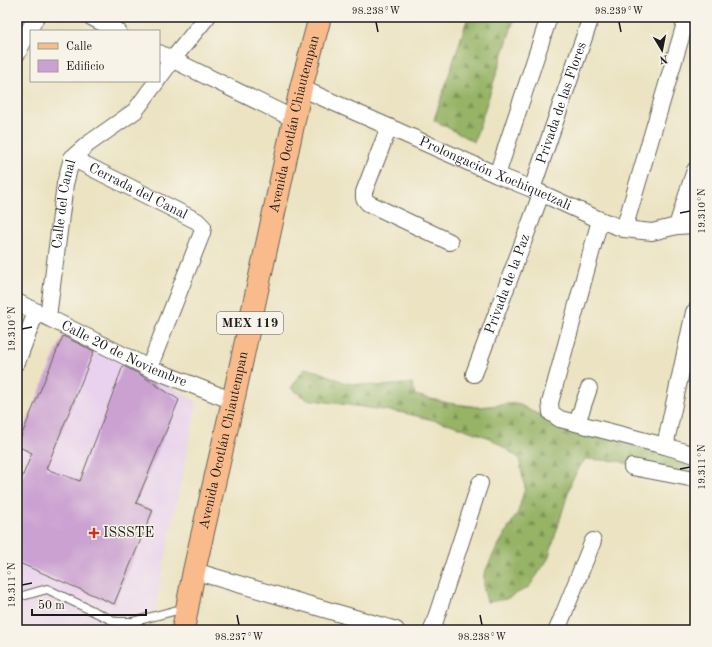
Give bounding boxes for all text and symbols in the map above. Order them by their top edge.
text: 98.238°W [352,6,400,16]
text: 98.239°W [595,6,643,16]
legend [30,30,160,82]
north arrow [642,30,682,70]
street label: Avenida Ocotlán Chiautempan [267,33,322,214]
street label: Privada de las Flores [534,40,589,166]
text: Calle [66,41,92,53]
text: N [658,52,669,65]
text: Edificio [66,61,105,73]
street label: Prolongación Xochiquetzali [417,134,573,213]
street label: Calle del Canal [50,158,78,250]
street label: Cerrada del Canal [87,161,190,222]
text: 19.310°N [697,188,707,234]
street label: Privada de la Paz [483,232,532,336]
text: 19.310°N [7,306,17,352]
road number: MEX 119 [217,312,283,334]
street label: Calle 20 de Noviembre [59,318,189,389]
street label: Avenida Ocotlán Chiautempan [197,350,251,531]
text: 19.311°N [697,444,707,490]
place label: ISSSTE [103,526,154,540]
marker: ISSSTE [88,527,100,539]
text: 19.311°N [7,562,17,608]
scale bar [32,591,146,617]
text: 50 m [38,599,65,612]
text: 98.237°W [215,632,263,642]
text: 98.238°W [458,632,506,642]

